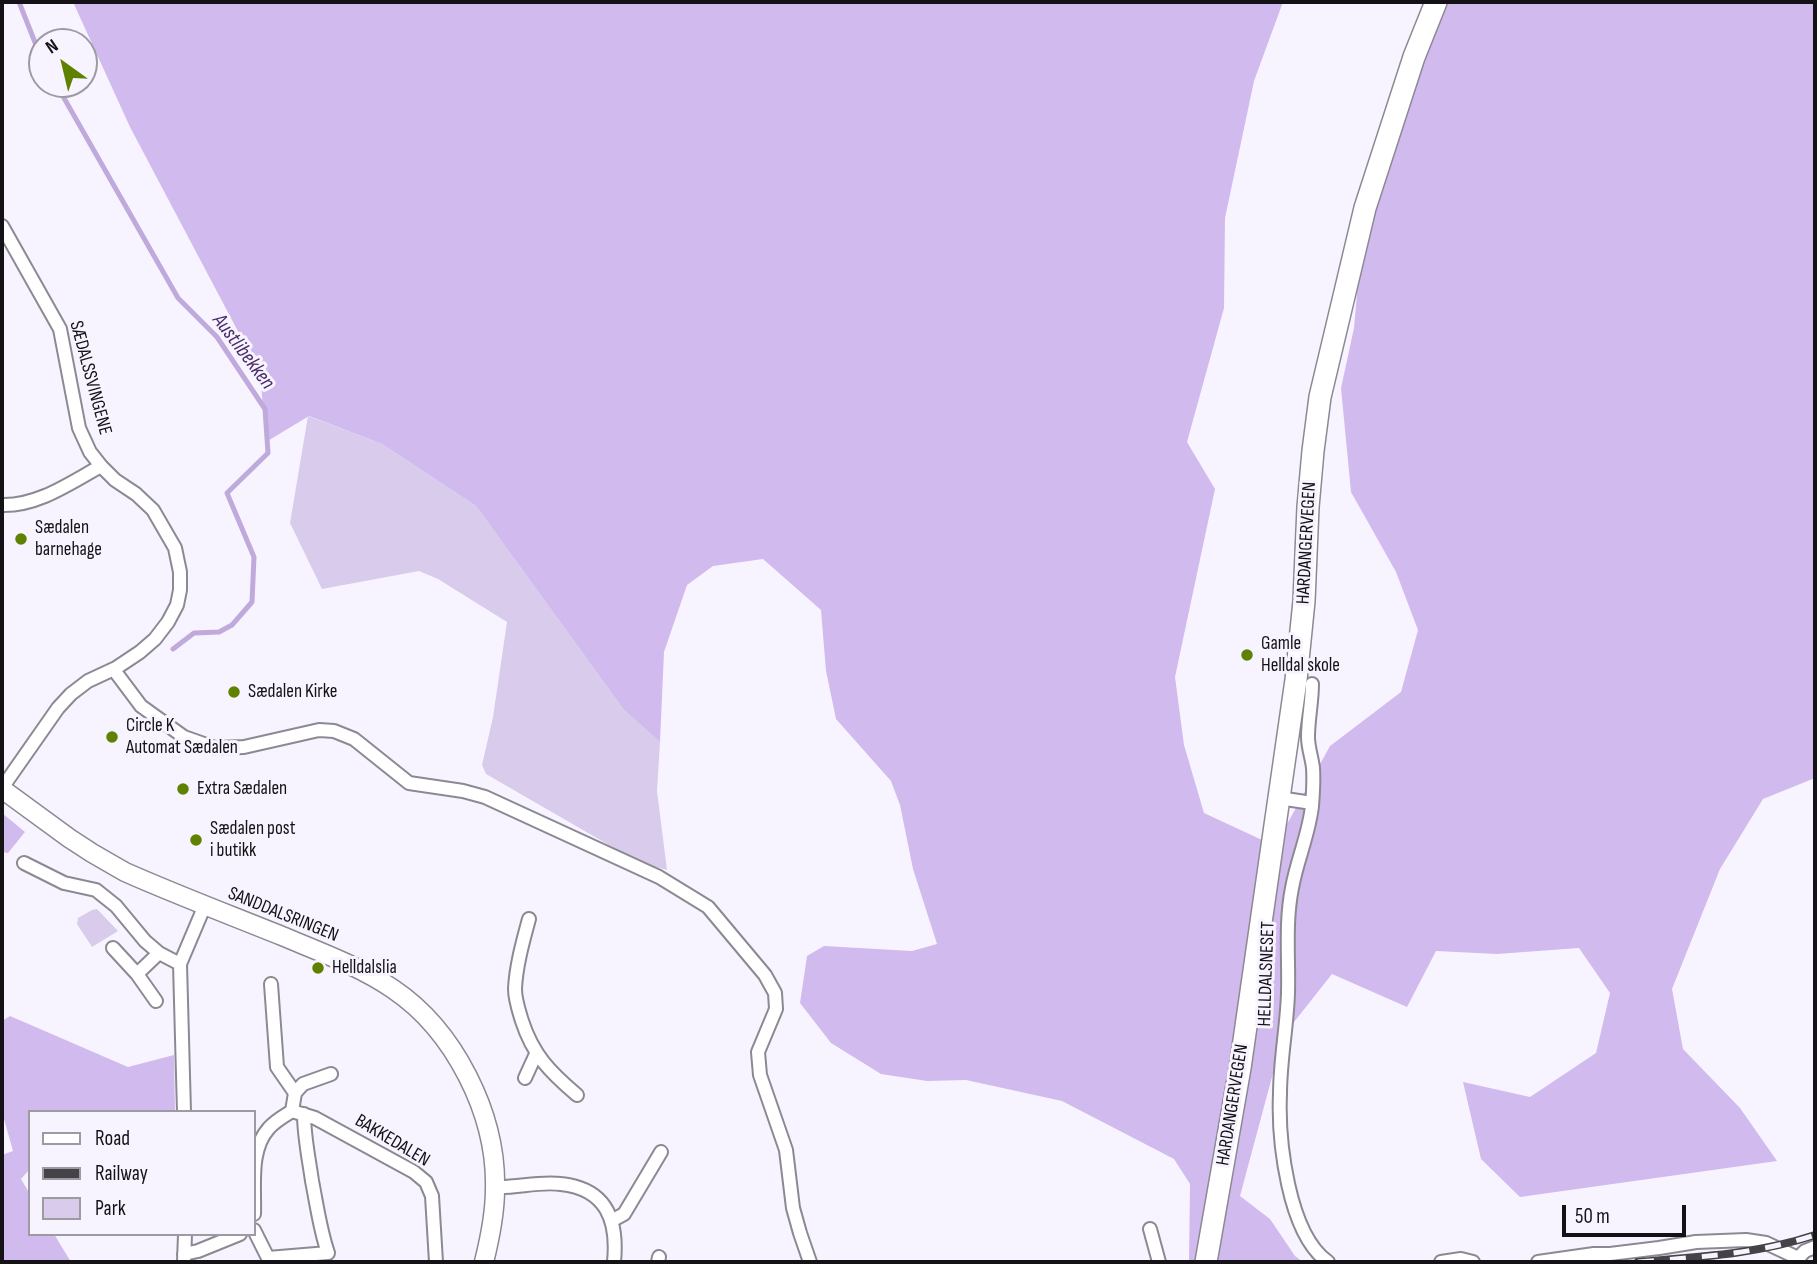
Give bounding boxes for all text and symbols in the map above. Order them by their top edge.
north arrow [28,28,98,98]
text: N [41,34,63,59]
water label: Austlibekken [206,309,280,395]
street label: SÆDALSSVINGENE [64,319,116,437]
street label: HARDANGERVEGEN [1292,481,1322,605]
place label: Sædalen barnehage [35,517,102,561]
marker: Sædalen barnehage [13,531,29,547]
place label: Gamle Helldal skole [1261,633,1340,677]
marker: Gamle Helldal skole [1239,647,1255,663]
place label: Sædalen Kirke [248,681,337,703]
marker: Sædalen Kirke [226,684,242,700]
place label: Circle K Automat Sædalen [126,715,238,759]
marker: Circle K Automat Sædalen [104,729,120,745]
place label: Extra Sædalen [197,778,287,800]
marker: Extra Sædalen [175,781,191,797]
place label: Sædalen post i butikk [210,818,295,862]
marker: Sædalen post i butikk [188,832,204,848]
street label: SANDDALSRINGEN [224,883,342,947]
street label: HELLDALSNESET [1254,921,1280,1027]
place label: Helldalslia [332,957,397,979]
marker: Helldalslia [310,960,326,976]
street label: HARDANGERVEGEN [1212,1043,1254,1167]
legend [28,1110,256,1236]
street label: BAKKEDALEN [350,1110,434,1172]
text: Road [95,1126,130,1151]
text: Railway [95,1161,148,1186]
scale bar [1565,1190,1689,1234]
text: Park [95,1196,126,1221]
text: 50 m [1575,1204,1610,1229]

